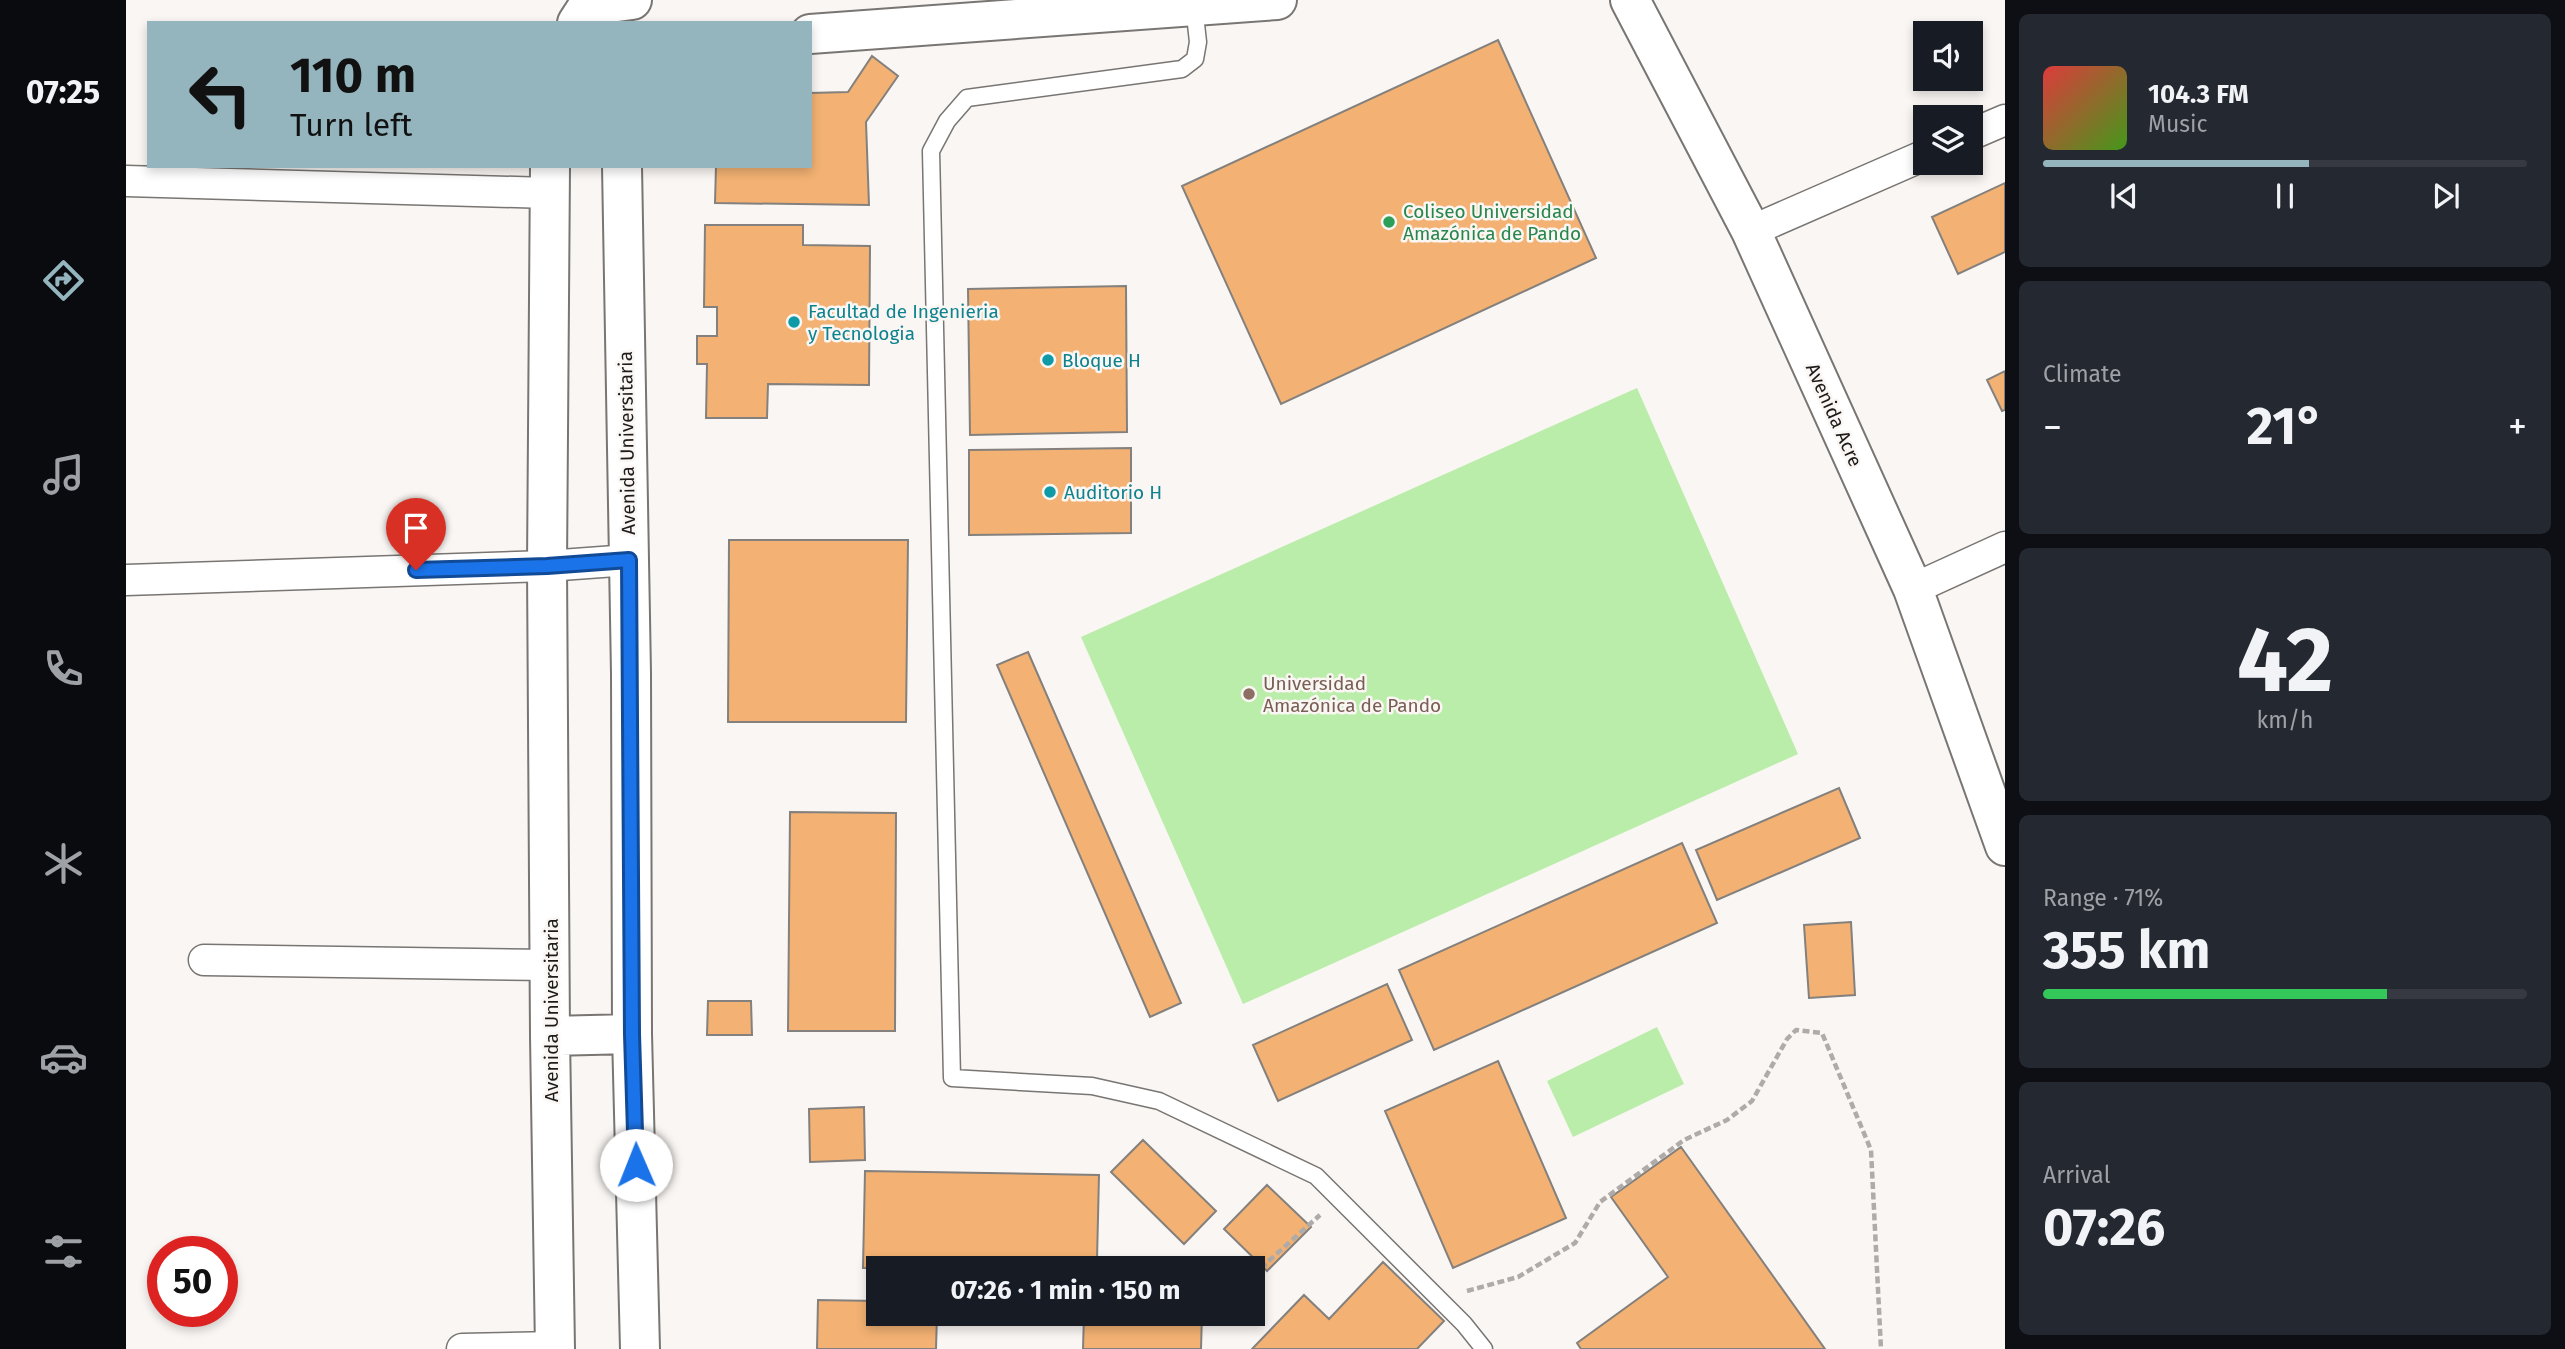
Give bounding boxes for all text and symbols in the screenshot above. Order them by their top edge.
map controls [1913,21,1983,175]
button: sound [1913,21,1983,91]
text: 110 m [290,46,416,105]
icon: left [175,49,266,140]
text: 07:25 [26,73,100,111]
text: 104.3 FM [2148,79,2249,110]
button: layers [1913,105,1983,175]
text: Turn left [290,106,412,144]
text: Music [2148,110,2208,138]
icon: previous [2105,177,2143,215]
icon: pause [2266,177,2304,215]
icon: next [2427,177,2465,215]
place label: Coliseo Universidad Amazónica de Pando [1403,200,1581,245]
marker: Coliseo Universidad Amazónica de Pando [1381,214,1397,230]
icon: directions [39,256,88,305]
place label: Facultad de Ingenieria y Tecnologia [808,300,999,345]
marker: Facultad de Ingenieria y Tecnologia [786,314,802,330]
place label: Bloque H [1062,349,1141,372]
street label: Avenida Universitaria [614,351,640,535]
marker: Bloque H [1040,352,1056,368]
street label: Avenida Acre [1801,360,1867,470]
text: Climate [2043,360,2122,388]
text: 21° [2247,395,2324,458]
text: − [2043,404,2062,450]
text: + [2508,404,2527,450]
icon: music [39,450,88,499]
place label: Auditorio H [1064,481,1162,504]
marker: Auditorio H [1042,484,1058,500]
pin [386,498,446,570]
icon: arrive [397,509,435,547]
text: 42 [2237,606,2333,715]
icon: phone [39,644,88,693]
place label: Universidad Amazónica de Pando [1263,672,1441,717]
marker: Universidad Amazónica de Pando [1241,686,1257,702]
text: km/h [2257,706,2313,734]
icon: climate [39,839,88,888]
text: Range · 71% [2043,884,2163,912]
street label: Avenida Universitaria [540,918,563,1102]
text: 355 km [2043,919,2211,982]
icon: car [39,1033,88,1082]
position arrow [599,1128,673,1202]
text: Arrival [2043,1161,2110,1189]
text: 07:26 [2043,1196,2165,1259]
icon: filters [39,1227,88,1276]
speed limit sign: 50 [147,1236,238,1327]
text: 07:26 · 1 min · 150 m [950,1275,1181,1306]

